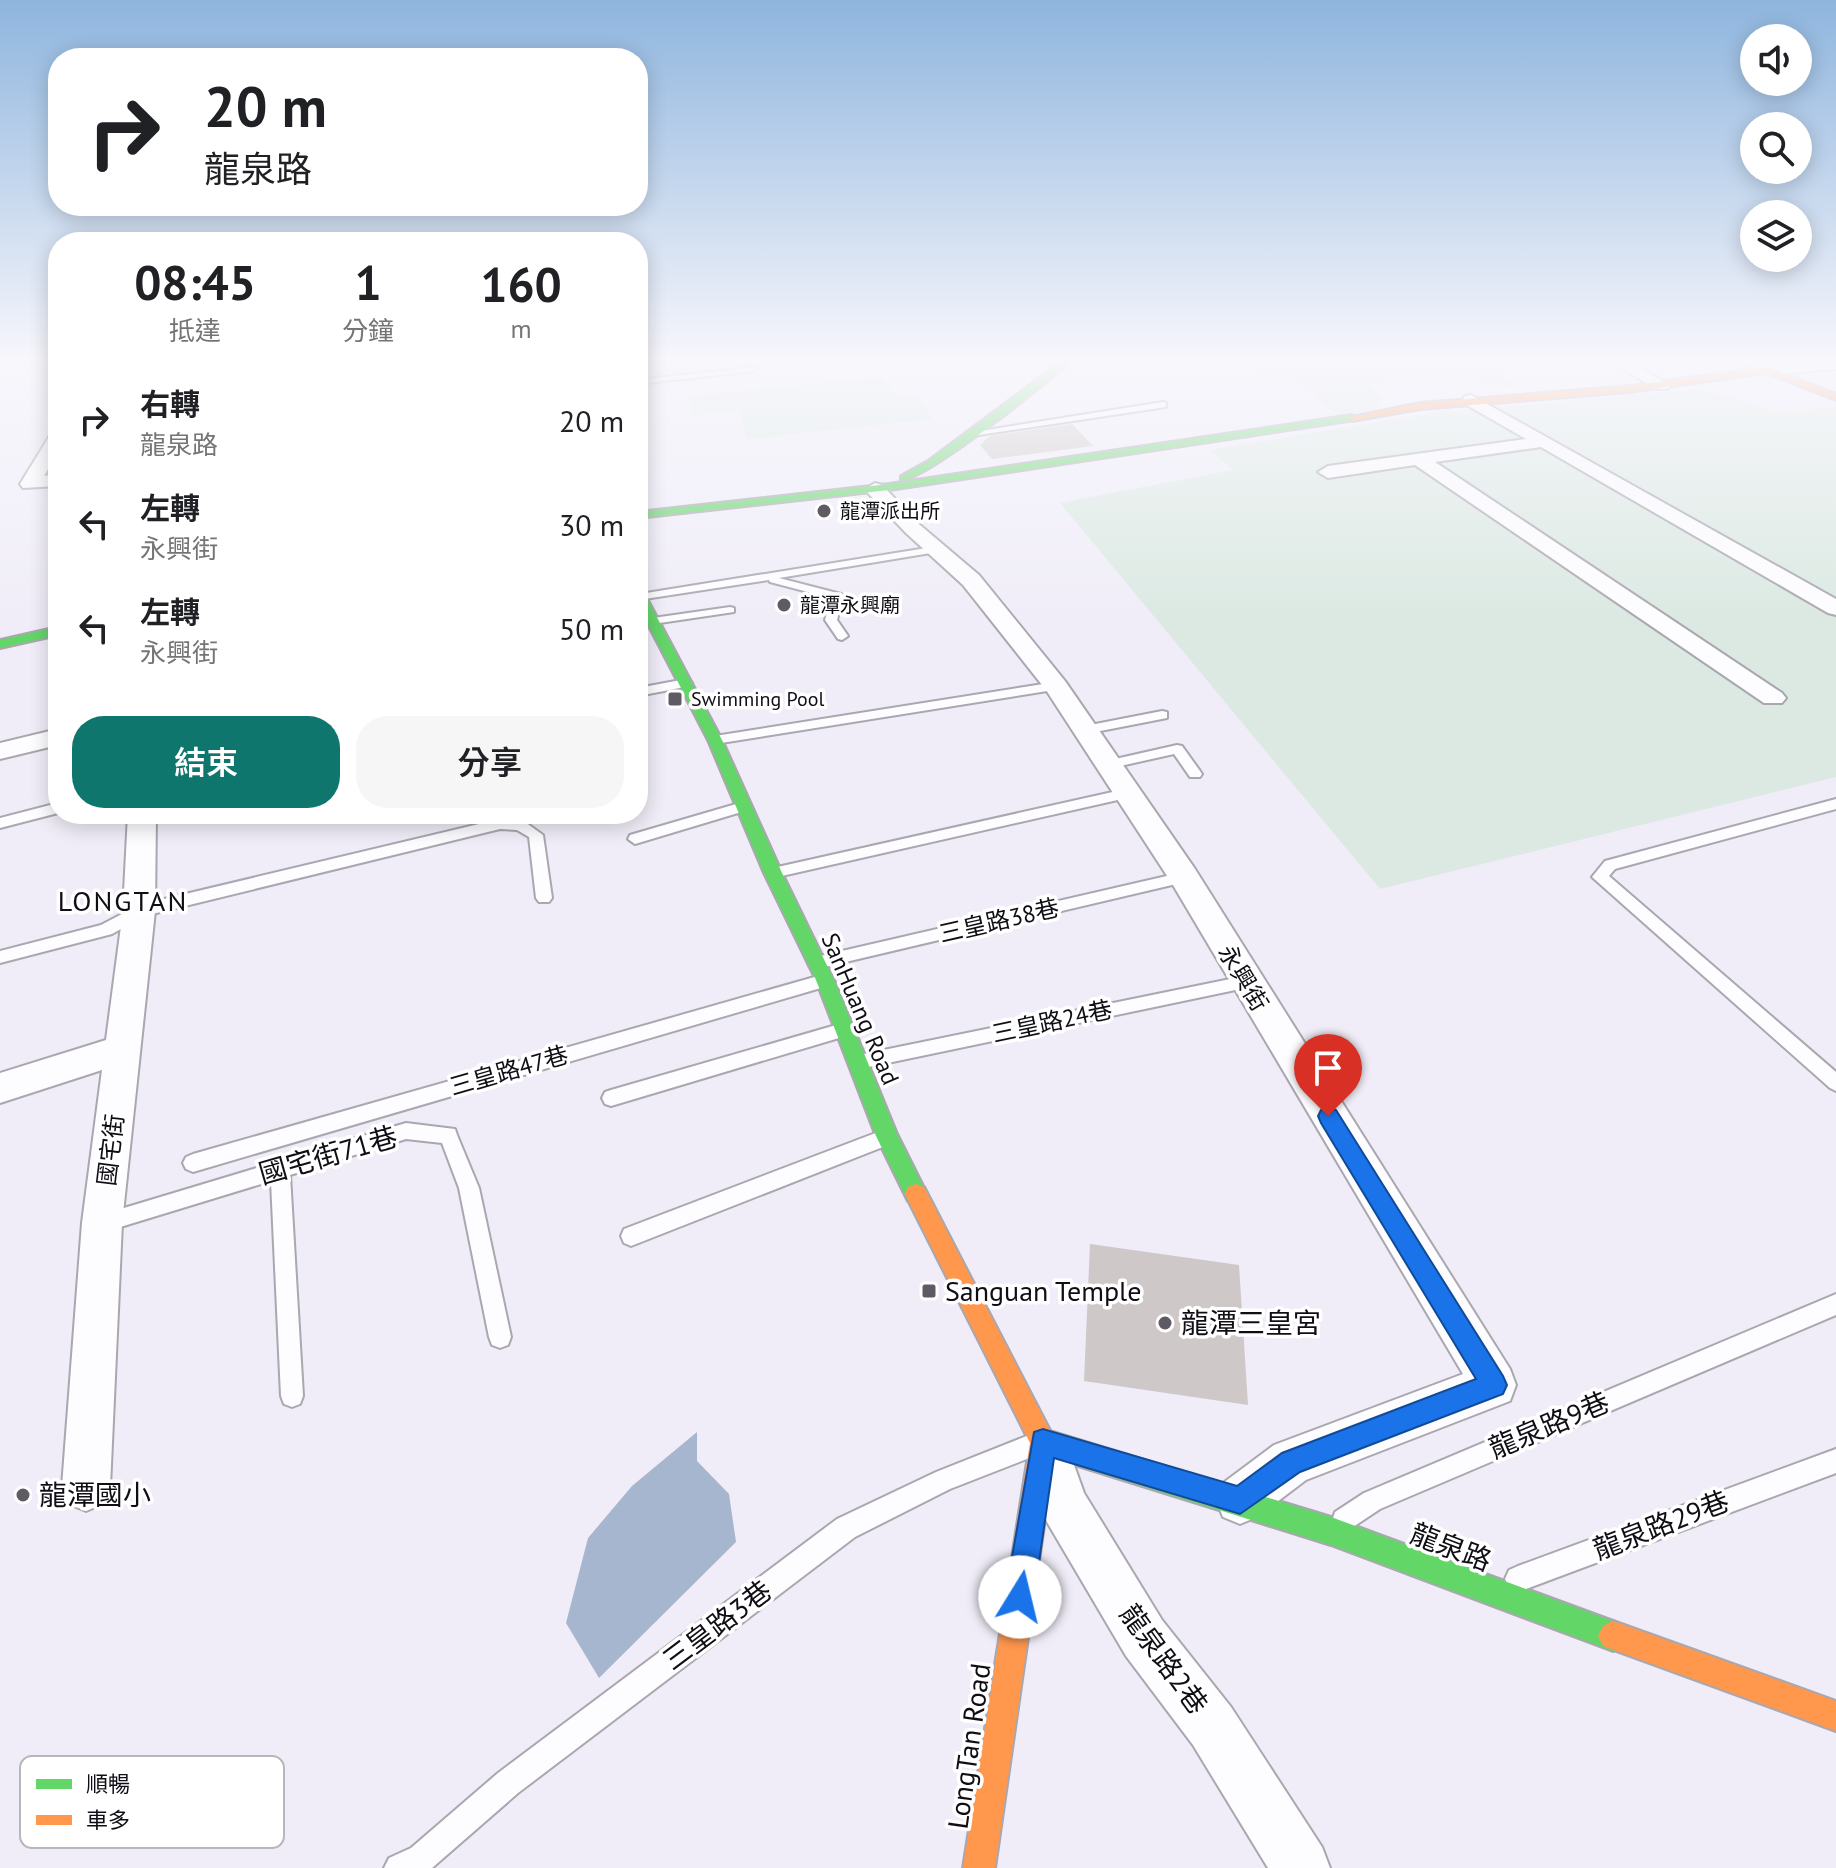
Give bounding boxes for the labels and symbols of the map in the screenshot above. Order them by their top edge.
place label: 龍潭派出所 [840,498,940,524]
marker: 龍潭派出所 [815,502,833,520]
place label: 龍潭永興廟 [800,592,900,618]
marker: 龍潭永興廟 [775,596,793,614]
place label: Swimming Pool [691,686,824,712]
marker: Swimming Pool [666,690,684,708]
district label: LONGTAN [58,882,188,919]
street label: 三皇路38巷 [936,892,1062,949]
street label: SanHuang Road [815,928,906,1089]
street label: 永興街 [1212,939,1275,1017]
street label: 三皇路24巷 [989,994,1115,1049]
pin [1294,1034,1362,1116]
street label: 三皇路47巷 [446,1039,572,1102]
street label: 國宅街 [91,1112,130,1188]
street label: 國宅街71巷 [254,1117,401,1192]
place label: Sanguan Temple [945,1272,1141,1309]
marker: Sanguan Temple [920,1282,938,1300]
place label: 龍潭三皇宮 [1181,1304,1321,1341]
marker: 龍潭三皇宮 [1156,1314,1174,1332]
street label: 龍泉路9巷 [1483,1383,1615,1466]
place label: 龍潭國小 [39,1476,151,1513]
street label: 龍泉路29巷 [1588,1482,1734,1567]
marker: 龍潭國小 [14,1486,32,1504]
street label: 龍泉路 [1405,1514,1497,1579]
position arrow [978,1555,1062,1639]
street label: 三皇路3巷 [655,1572,779,1678]
street label: 龍泉路2巷 [1112,1596,1217,1721]
street label: LongTan Road [939,1661,998,1831]
legend [20,1756,284,1848]
text: 順暢 [86,1770,130,1798]
text: 車多 [86,1806,130,1834]

